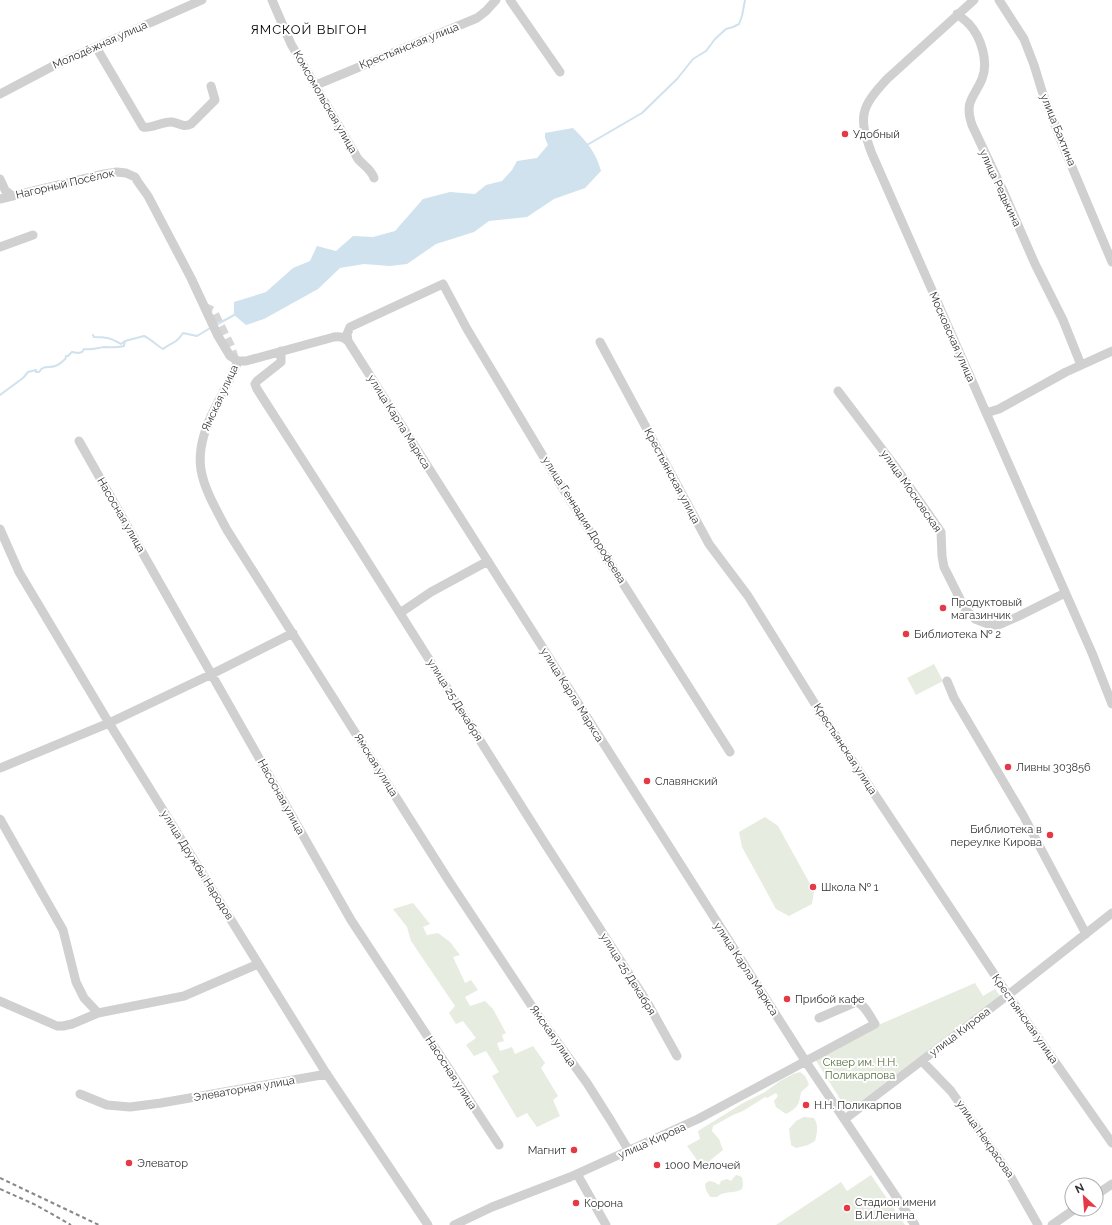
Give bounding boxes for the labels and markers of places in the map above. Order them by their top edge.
place label: Удобный [853,128,900,141]
marker: Удобный [840,129,850,139]
place label: Продуктовый магазинчик [951,596,1022,622]
marker: Продуктовый магазинчик [938,603,948,613]
place label: Библиотека № 2 [914,628,1001,641]
marker: Библиотека № 2 [901,629,911,639]
place label: Ливны 303856 [1016,761,1091,774]
marker: Ливны 303856 [1003,762,1013,772]
place label: Славянский [655,775,718,788]
marker: Славянский [642,776,652,786]
place label: Библиотека в переулке Кирова [951,823,1042,849]
marker: Библиотека в переулке Кирова [1045,830,1055,840]
place label: Школа № 1 [821,881,879,894]
marker: Школа № 1 [808,882,818,892]
place label: Прибой кафе [795,993,865,1006]
marker: Прибой кафе [782,994,792,1004]
place label: Н.Н. Поликарпов [814,1099,902,1112]
marker: Н.Н. Поликарпов [801,1100,811,1110]
place label: Магнит [528,1144,567,1157]
marker: Магнит [569,1145,579,1155]
place label: Элеватор [137,1157,188,1170]
marker: Элеватор [124,1158,134,1168]
place label: 1000 Мелочей [665,1159,740,1172]
marker: 1000 Мелочей [652,1160,662,1170]
place label: Стадион имени В.И.Ленина [855,1196,936,1222]
place label: Корона [584,1197,623,1210]
marker: Корона [571,1198,581,1208]
marker: Стадион имени В.И.Ленина [842,1203,852,1213]

